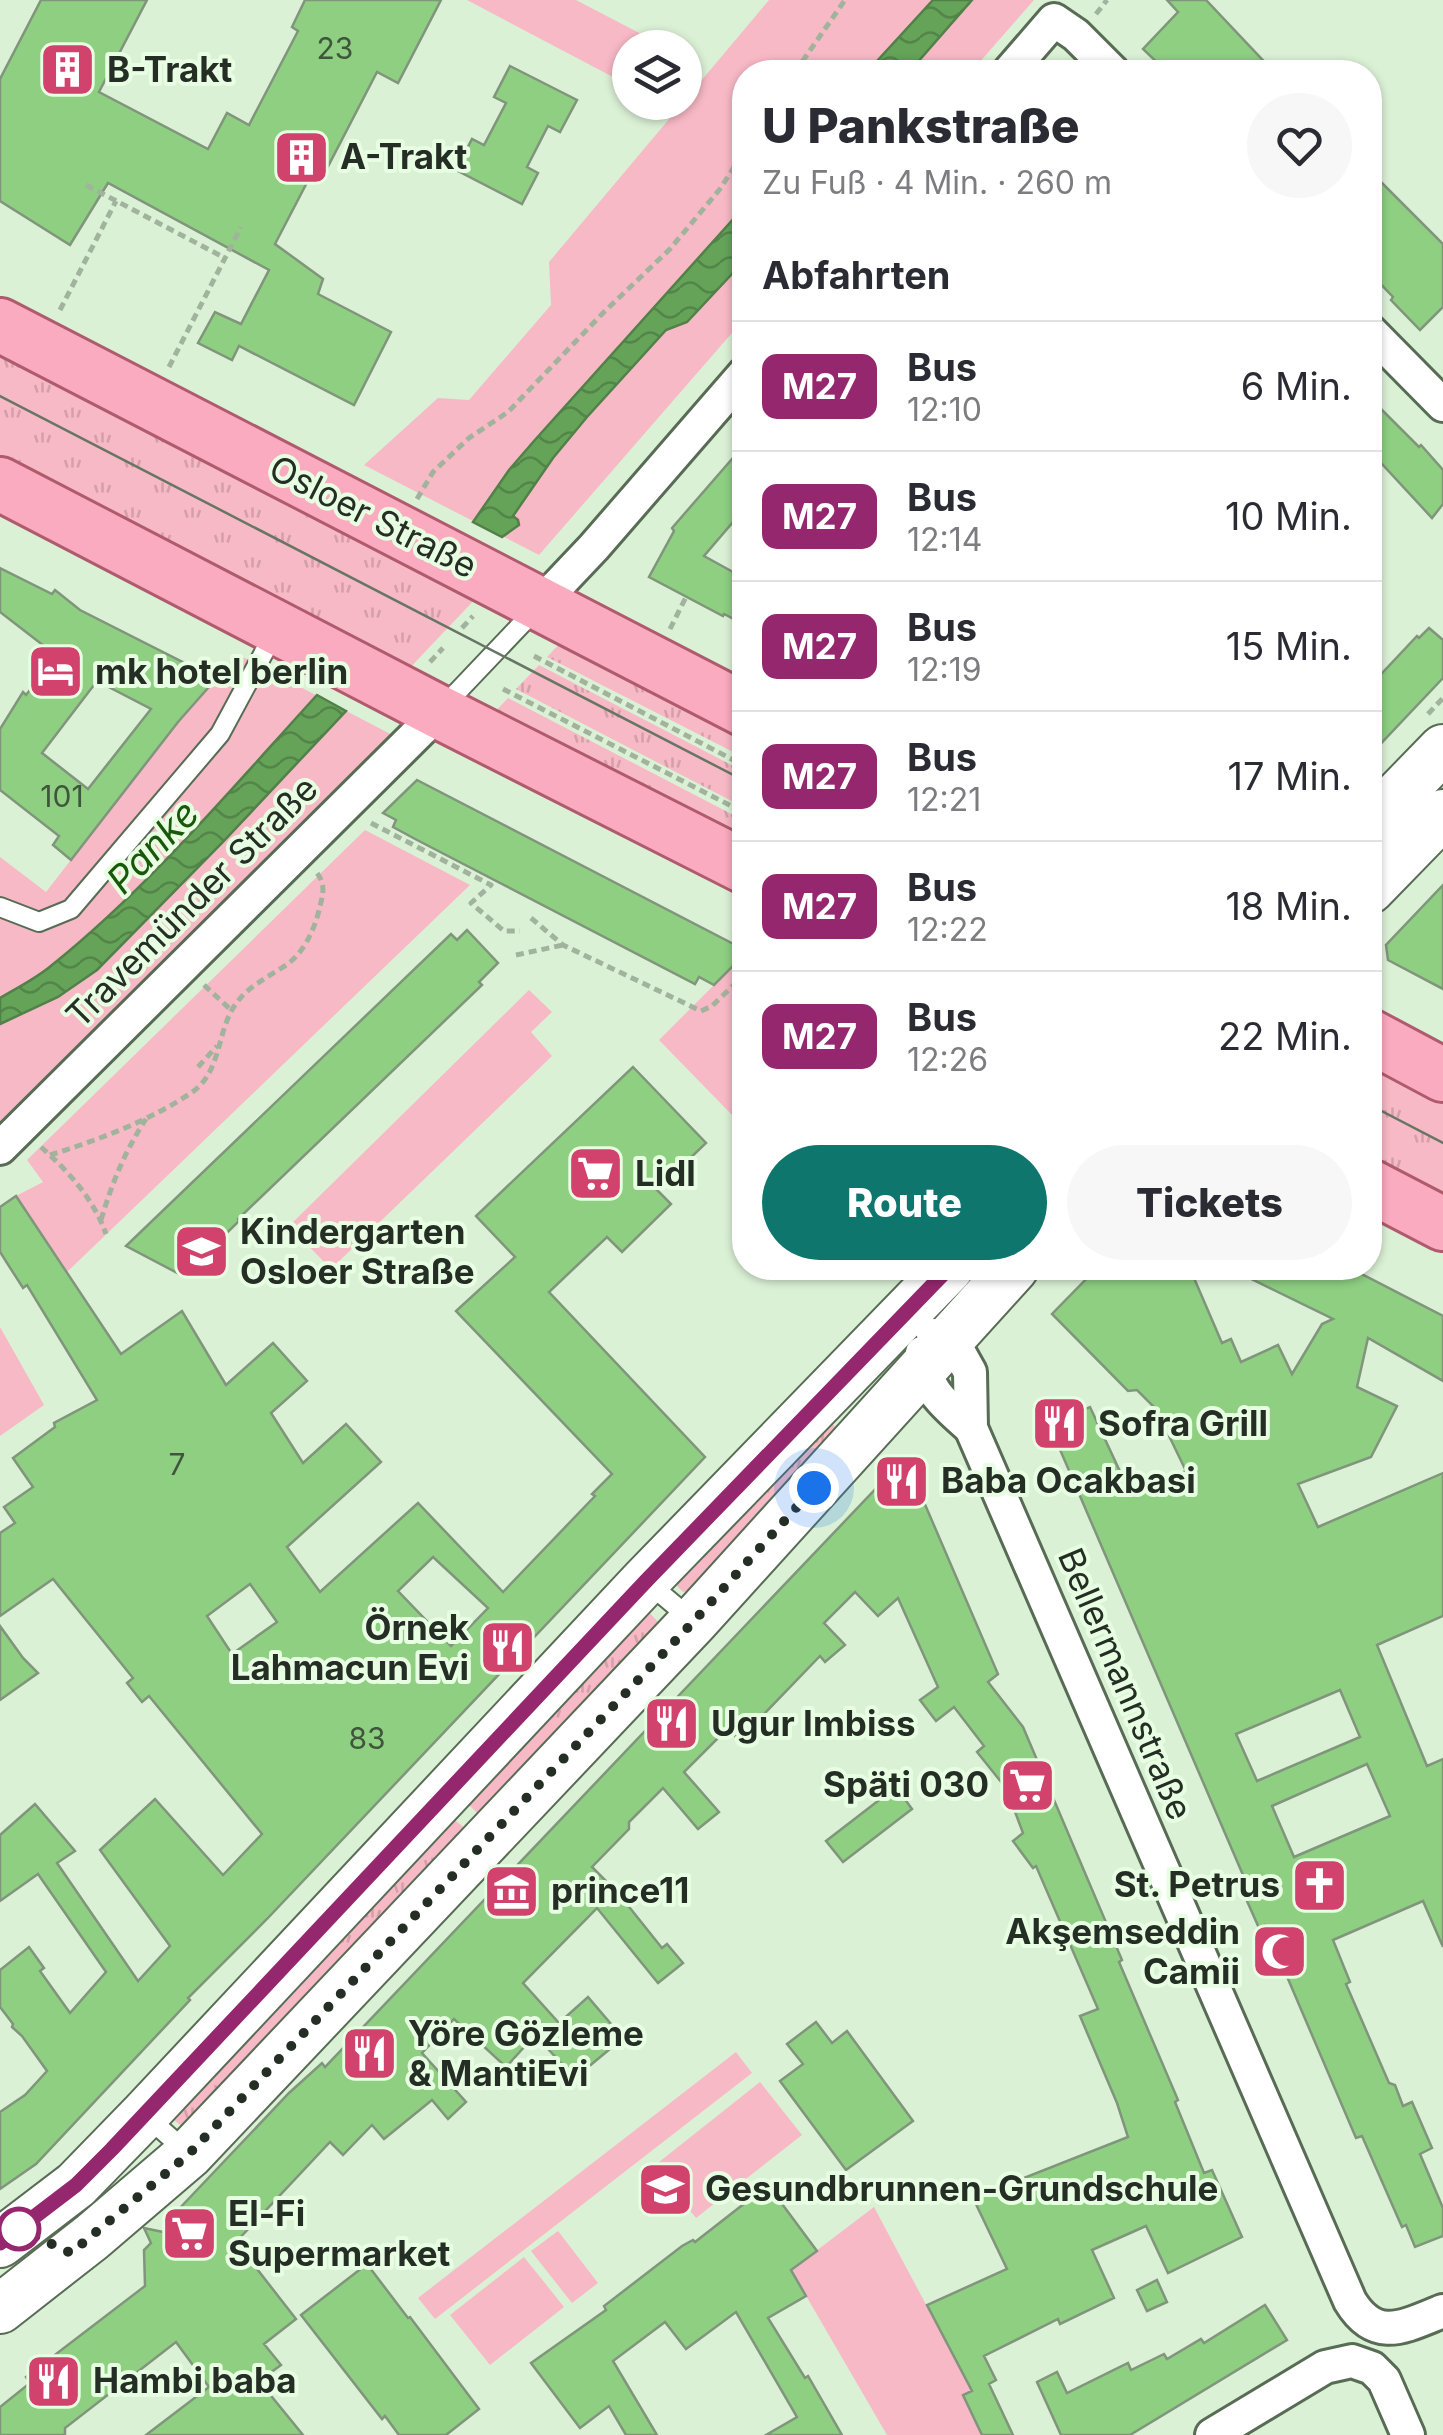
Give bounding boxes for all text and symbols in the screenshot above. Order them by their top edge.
house number: 23 [317,30,353,66]
map controls [612,30,702,120]
button: layers [612,30,702,120]
building icon: B-Trakt [38,40,98,100]
place label: B-Trakt [107,48,233,90]
button: heart [1247,93,1352,198]
text: U Pankstraße [762,96,1080,155]
building icon: A-Trakt [271,127,331,187]
place label: A-Trakt [340,135,467,177]
text: Zu Fuß · 4 Min. · 260 m [762,163,1112,202]
text: Abfahrten [762,252,950,298]
text: Bus [907,344,977,390]
text: 6 Min. [1241,363,1352,409]
text: M27 [782,365,857,407]
text: 12:10 [907,390,982,429]
street label: Osloer Straße [263,446,484,586]
text: Bus [907,474,977,520]
text: 10 Min. [1225,493,1352,539]
text: M27 [782,495,857,537]
text: 12:14 [907,520,982,559]
text: Bus [907,604,977,650]
text: 15 Min. [1226,623,1352,669]
text: M27 [782,625,857,667]
hotel icon: mk hotel berlin [26,642,86,702]
place label: mk hotel berlin [95,650,348,692]
text: 12:19 [907,650,982,689]
text: Bus [907,734,977,780]
text: 17 Min. [1227,753,1352,799]
text: M27 [782,755,857,797]
street label: Travemünder Straße [57,767,326,1036]
house number: 101 [40,778,84,814]
text: 12:21 [907,780,981,819]
water label: Panke [97,790,208,902]
text: Bus [907,864,977,910]
text: 18 Min. [1225,883,1352,929]
text: M27 [782,885,857,927]
text: 12:22 [907,910,988,949]
text: Bus [907,994,977,1040]
text: 22 Min. [1218,1013,1352,1059]
text: M27 [782,1015,857,1057]
text: 12:26 [907,1040,988,1079]
supermarket icon: Lidl [566,1144,626,1204]
button: Route [762,1145,1047,1260]
button: Tickets [1067,1145,1352,1260]
place label: Lidl [635,1152,696,1194]
place label: Kindergarten Osloer Straße [240,1210,475,1292]
school or university icon: Kindergarten Osloer Straße [171,1222,231,1282]
restaurant icon: Sofra Grill [1029,1394,1089,1454]
place label: Sofra Grill [1098,1402,1268,1444]
house number: 7 [169,1446,185,1482]
restaurant icon: Baba Ocakbasi [872,1451,932,1511]
place label: Baba Ocakbasi [941,1459,1196,1501]
your location [789,1463,839,1513]
street label: Bellermannstraße [1050,1542,1202,1826]
place label: Örnek Lahmacun Evi [231,1606,470,1688]
restaurant icon: Örnek Lahmacun Evi [478,1618,538,1678]
restaurant icon: Ugur Imbiss [642,1694,702,1754]
place label: Ugur Imbiss [711,1702,916,1744]
house number: 83 [348,1720,386,1756]
supermarket icon: Späti 030 [998,1755,1058,1815]
place label: Späti 030 [823,1763,989,1805]
church icon: St. Petrus [1289,1855,1349,1915]
museum icon: prince11 [482,1861,542,1921]
place label: St. Petrus [1114,1863,1280,1905]
place label: prince11 [551,1869,689,1911]
place label: Akşemseddin Camii [1005,1910,1240,1992]
mosque icon: Akşemseddin Camii [1249,1922,1309,1982]
place label: Yöre Gözleme & MantiEvi [408,2012,644,2094]
restaurant icon: Yöre Gözleme & MantiEvi [339,2024,399,2084]
school or university icon: Gesundbrunnen-Grundschule [636,2159,696,2219]
place label: Gesundbrunnen-Grundschule [705,2167,1218,2209]
place label: El-Fi Supermarket [228,2192,451,2274]
supermarket icon: El-Fi Supermarket [159,2204,219,2264]
unlabelled marker [0,2208,40,2250]
restaurant icon: Hambi baba [24,2351,84,2411]
place label: Hambi baba [93,2359,297,2401]

